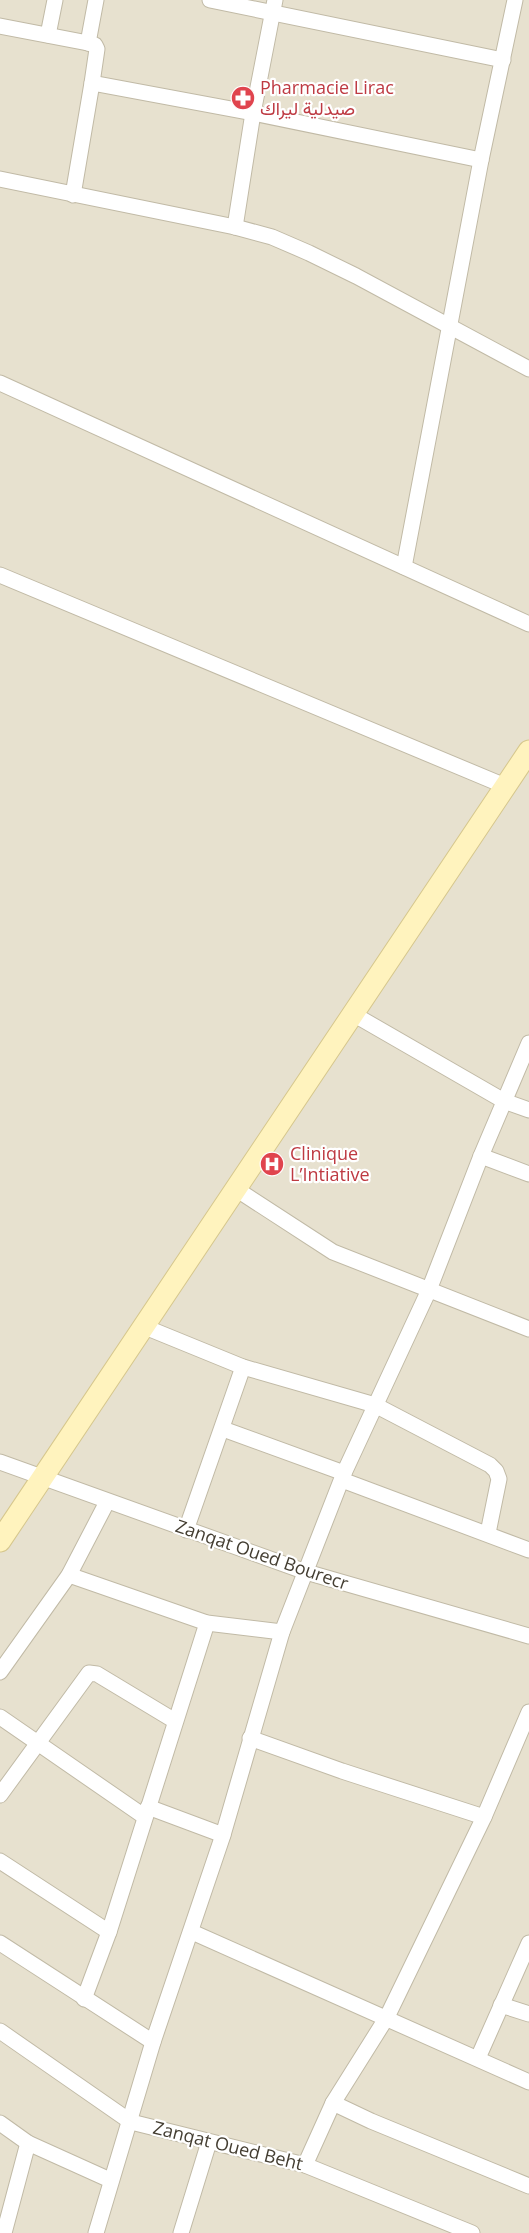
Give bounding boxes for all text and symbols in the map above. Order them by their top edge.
place label: Pharmacie Lirac صيدلية ليراك [260,75,394,120]
pharmacy icon: Pharmacie Lirac صيدلية ليراك [230,85,256,111]
place label: Clinique L’Intiative [290,1141,370,1186]
hospital icon: Clinique L’Intiative [259,1151,285,1177]
street label: Zanqat Oued Bourecr [173,1513,353,1595]
street label: Zanqat Oued Beht [151,2115,306,2175]

